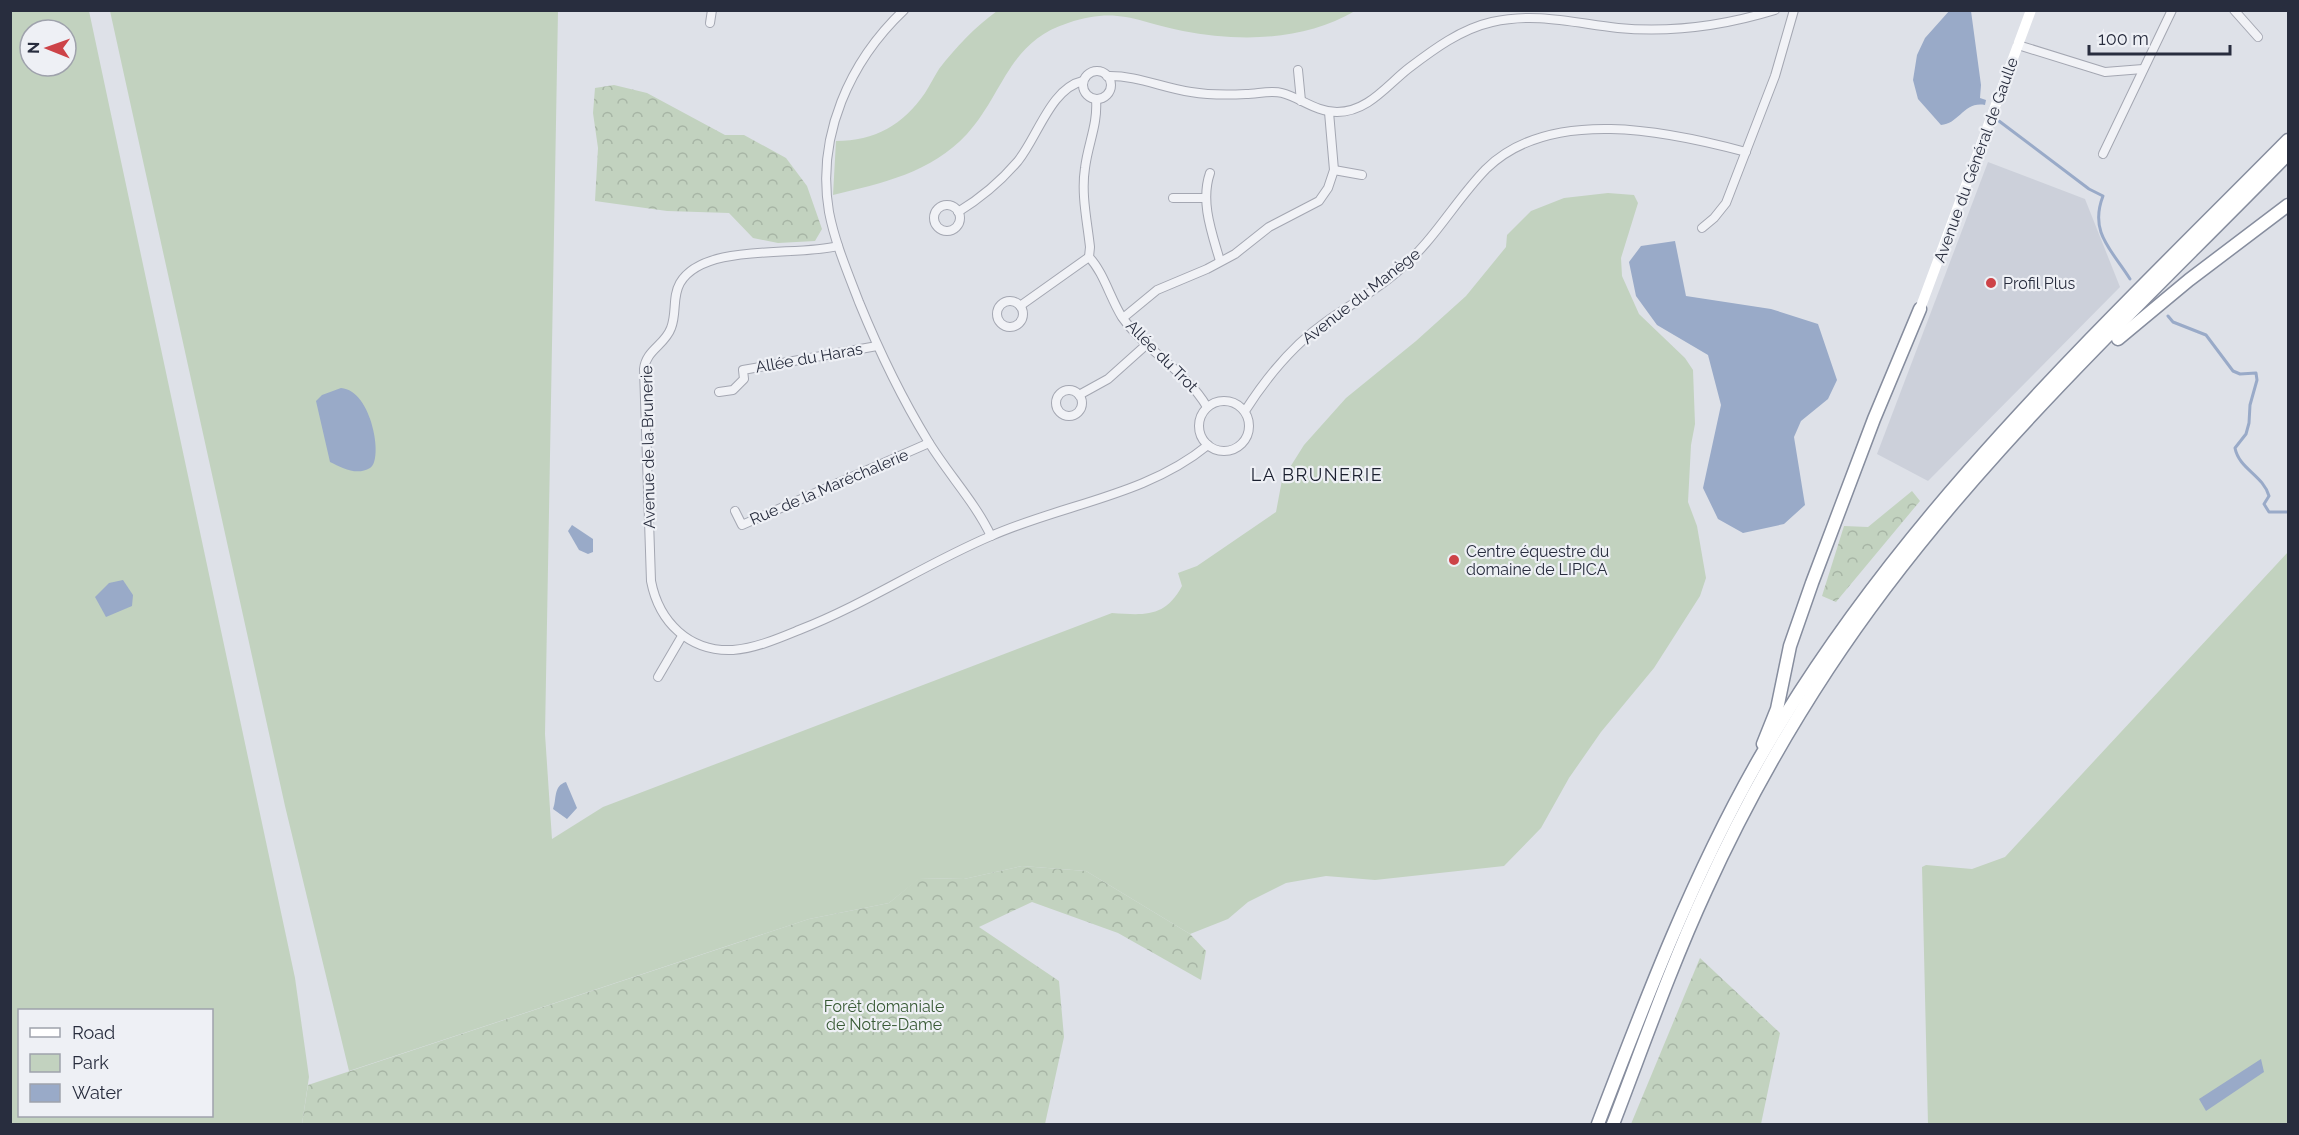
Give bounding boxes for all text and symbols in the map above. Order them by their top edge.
north arrow [18,18,78,78]
scale bar [2089,18,2230,56]
text: 100 m [2098,28,2149,49]
text: N [24,41,43,54]
street label: Avenue du Général de Gaulle [1930,55,2022,265]
street label: Avenue du Manège [1298,244,1424,348]
place label: Profil Plus [2003,274,2076,293]
marker: Profil Plus [1984,276,1998,290]
street label: Allée du Trot [1122,316,1202,396]
street label: Allée du Haras [754,339,864,377]
street label: Avenue de la Brunerie [637,365,659,529]
street label: Rue de la Maréchalerie [747,445,911,529]
district label: LA BRUNERIE [1251,464,1383,485]
place label: Centre équestre du domaine de LIPICA [1466,542,1609,579]
marker: Centre équestre du domaine de LIPICA [1447,553,1461,567]
park label: Forêt domaniale de Notre-Dame [824,997,944,1034]
legend [18,1009,213,1117]
text: Road [72,1022,115,1043]
text: Park [72,1052,109,1073]
text: Water [72,1082,123,1103]

